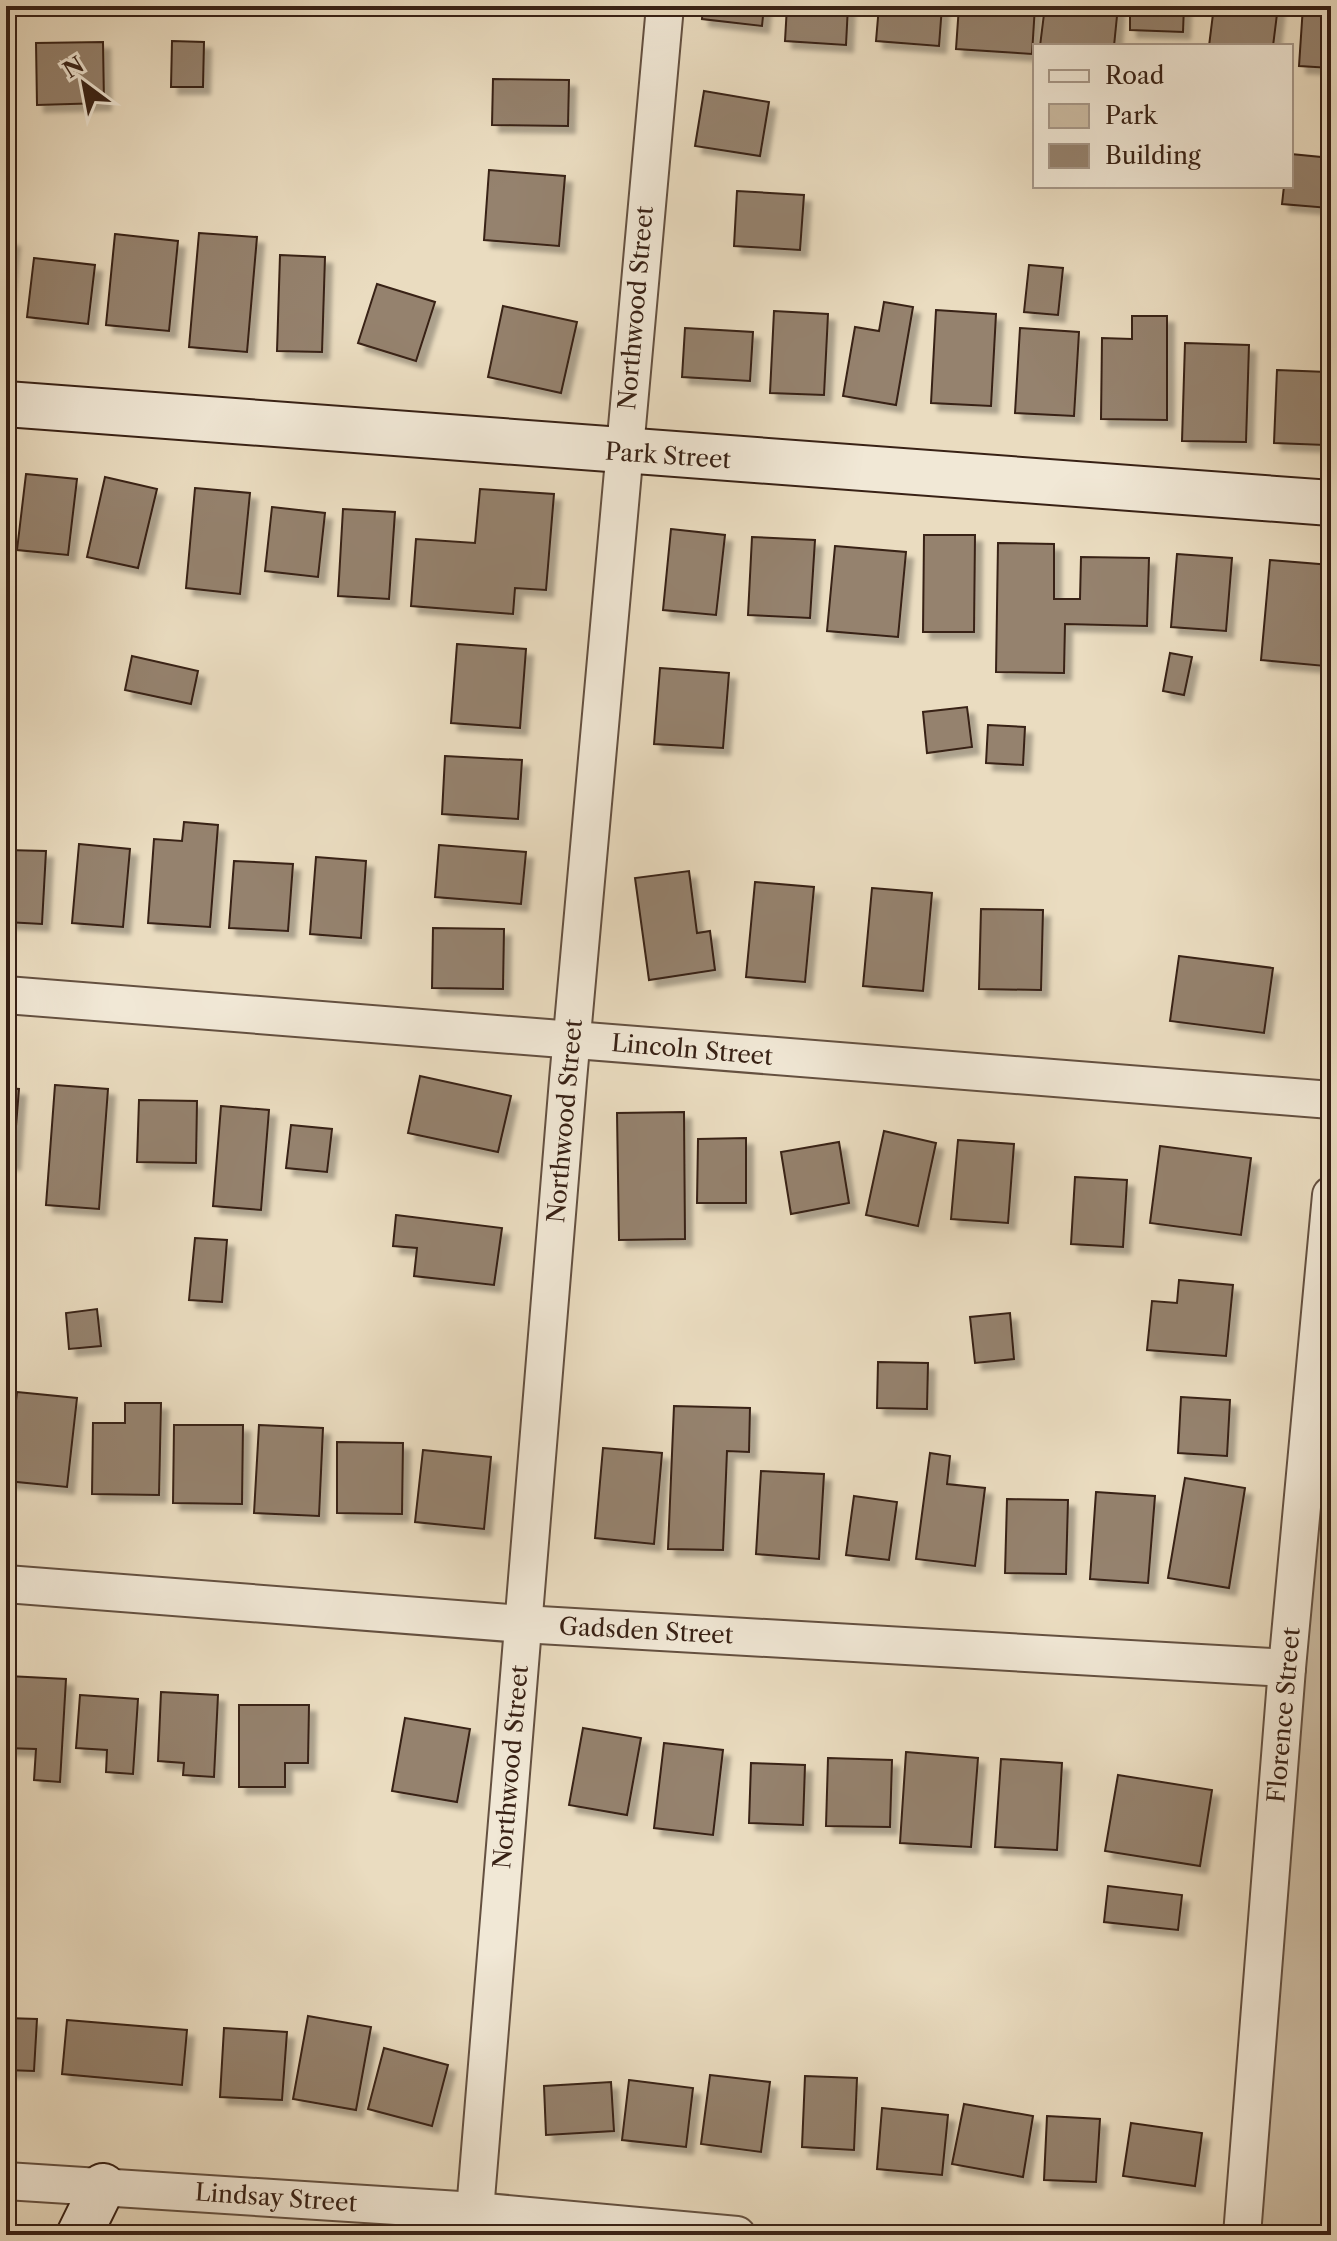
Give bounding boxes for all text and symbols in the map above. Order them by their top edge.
north arrow [44,44,124,124]
legend [1033,44,1293,188]
text: N [58,51,89,84]
text: Road [1105,61,1165,90]
text: Park [1105,101,1158,130]
text: Building [1105,141,1201,170]
street label: Northwood Street [612,204,659,411]
street label: Park Street [604,437,732,474]
street label: Northwood Street [541,1017,588,1224]
street label: Lincoln Street [610,1028,774,1071]
street label: Gadsden Street [558,1611,734,1650]
street label: Florence Street [1261,1625,1306,1804]
street label: Northwood Street [487,1663,534,1870]
street label: Lindsay Street [194,2177,358,2218]

